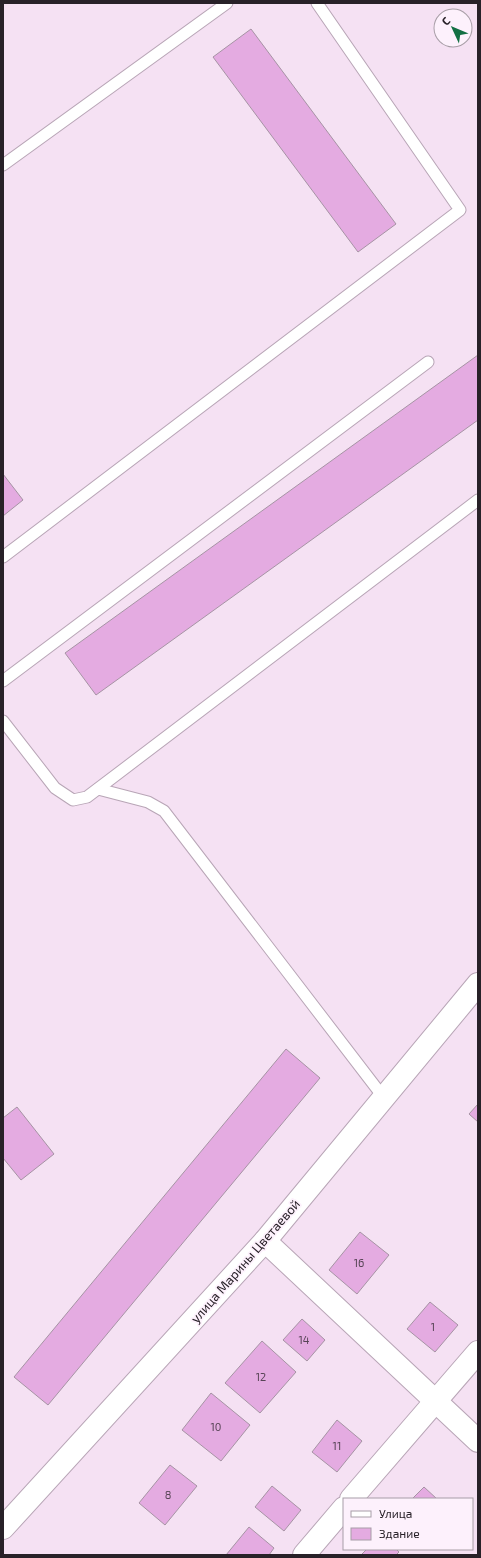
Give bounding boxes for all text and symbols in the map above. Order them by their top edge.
north arrow [433,8,473,48]
text: С [439,13,453,28]
street label: улица Марины Цветаевой [187,1196,303,1326]
house number: 16 [354,1256,364,1269]
house number: 1 [431,1320,435,1333]
house number: 14 [298,1333,310,1346]
house number: 12 [256,1370,266,1383]
house number: 10 [210,1420,222,1433]
house number: 11 [333,1439,341,1452]
house number: 8 [165,1488,171,1501]
legend [343,1498,473,1550]
text: Улица [379,1506,412,1520]
text: Здание [379,1526,420,1540]

